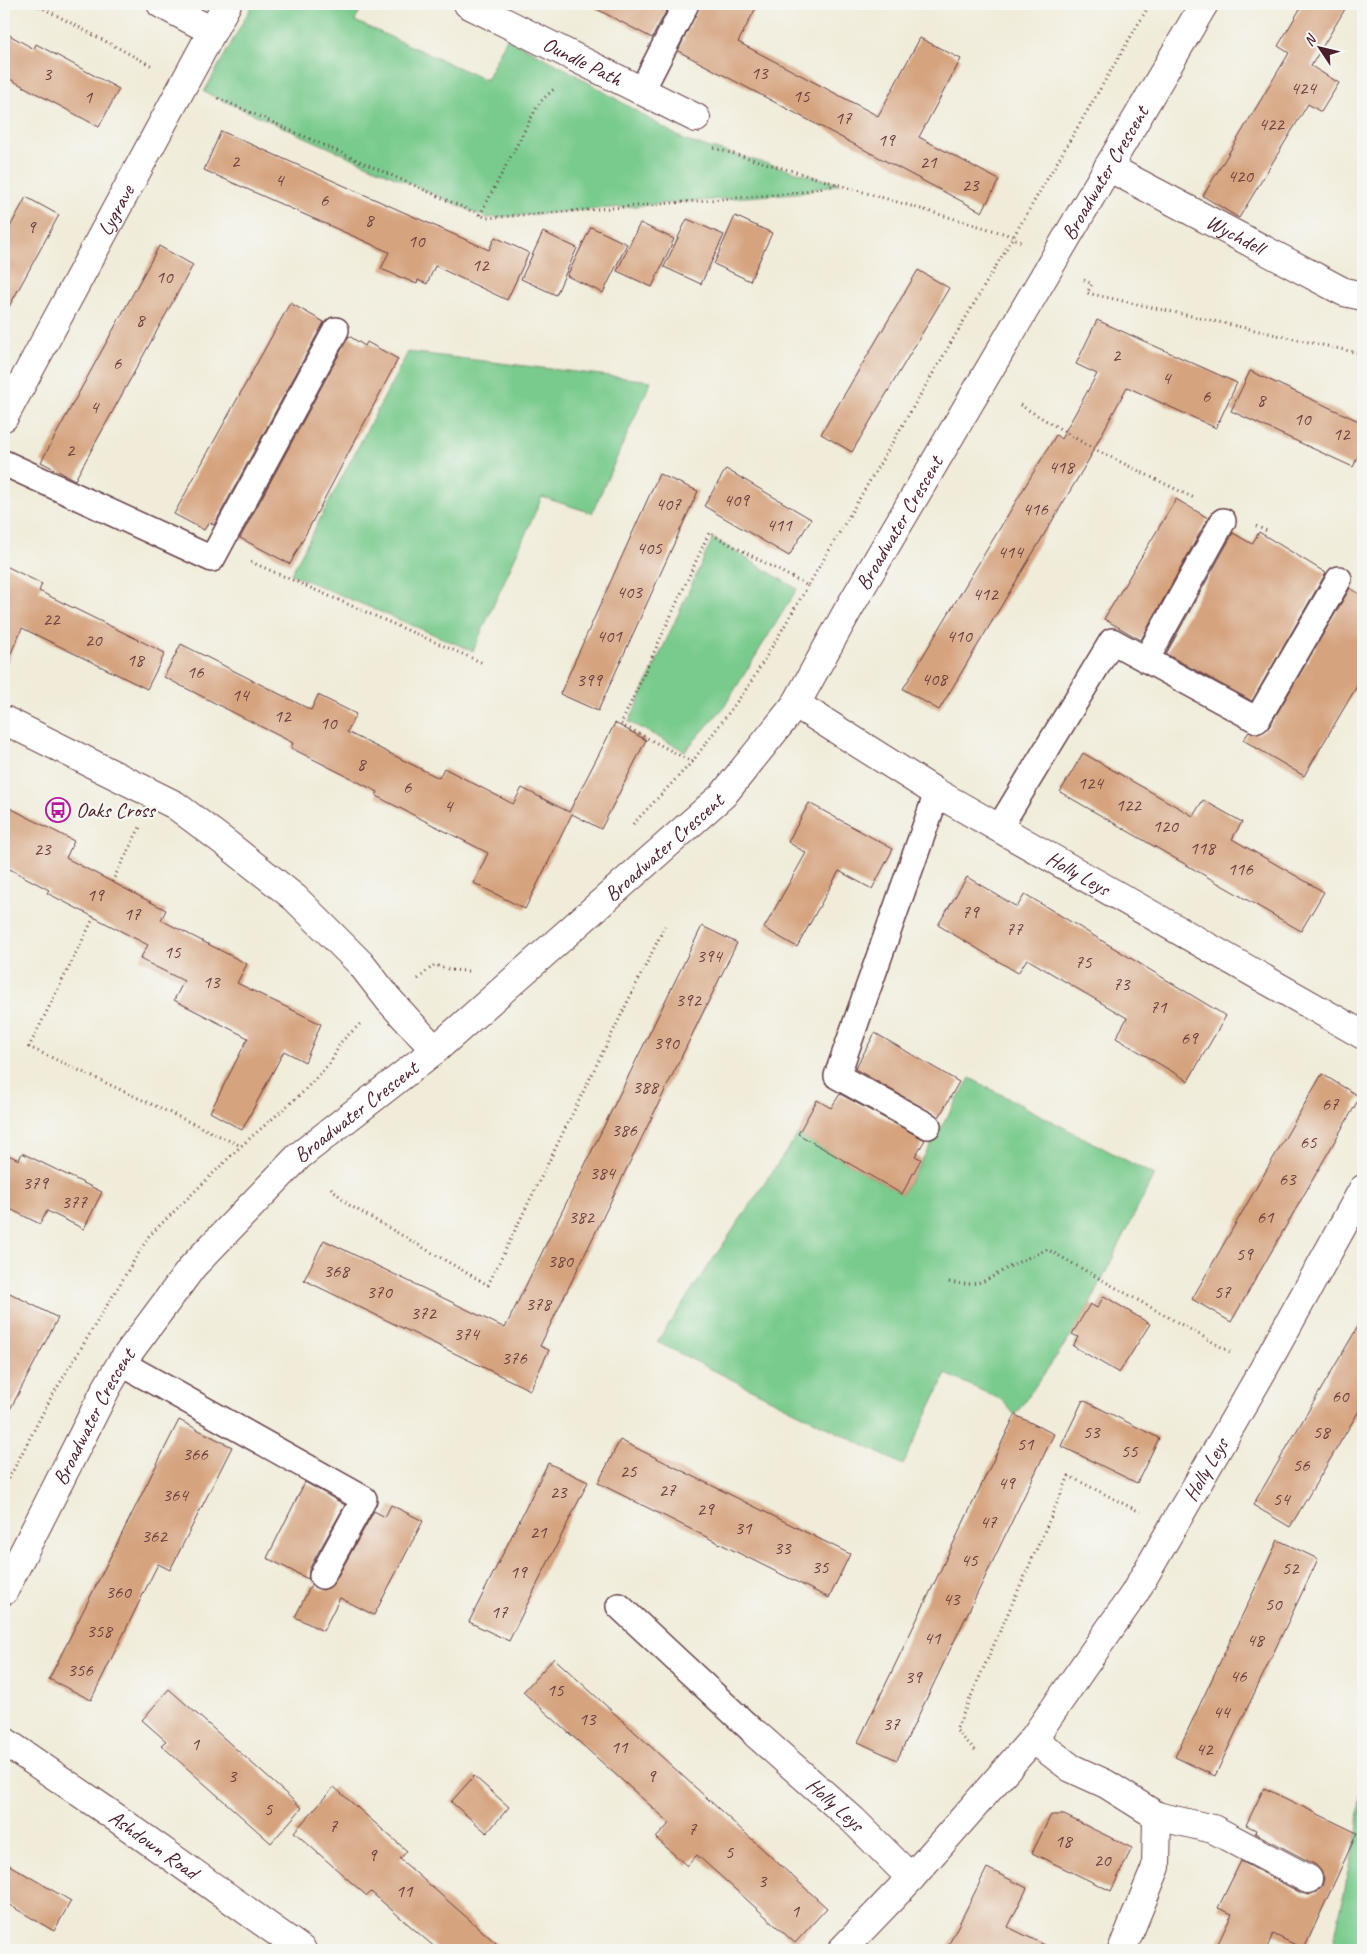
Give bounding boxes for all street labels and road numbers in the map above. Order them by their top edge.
street label: Oundle Path [538,31,628,93]
street label: Broadwater Crescent [1055,100,1155,244]
street label: Lygrave [92,180,140,240]
street label: Wychdell [1202,208,1272,262]
street label: Broadwater Crescent [850,450,950,594]
street label: Broadwater Crescent [599,786,730,907]
street label: Holly Leys [1042,845,1116,902]
street label: Broadwater Crescent [289,1054,425,1168]
street label: Broadwater Crescent [47,1342,142,1489]
street label: Holly Leys [1177,1432,1235,1506]
street label: Holly Leys [801,1772,871,1838]
street label: Ashdown Road [104,1804,206,1887]

